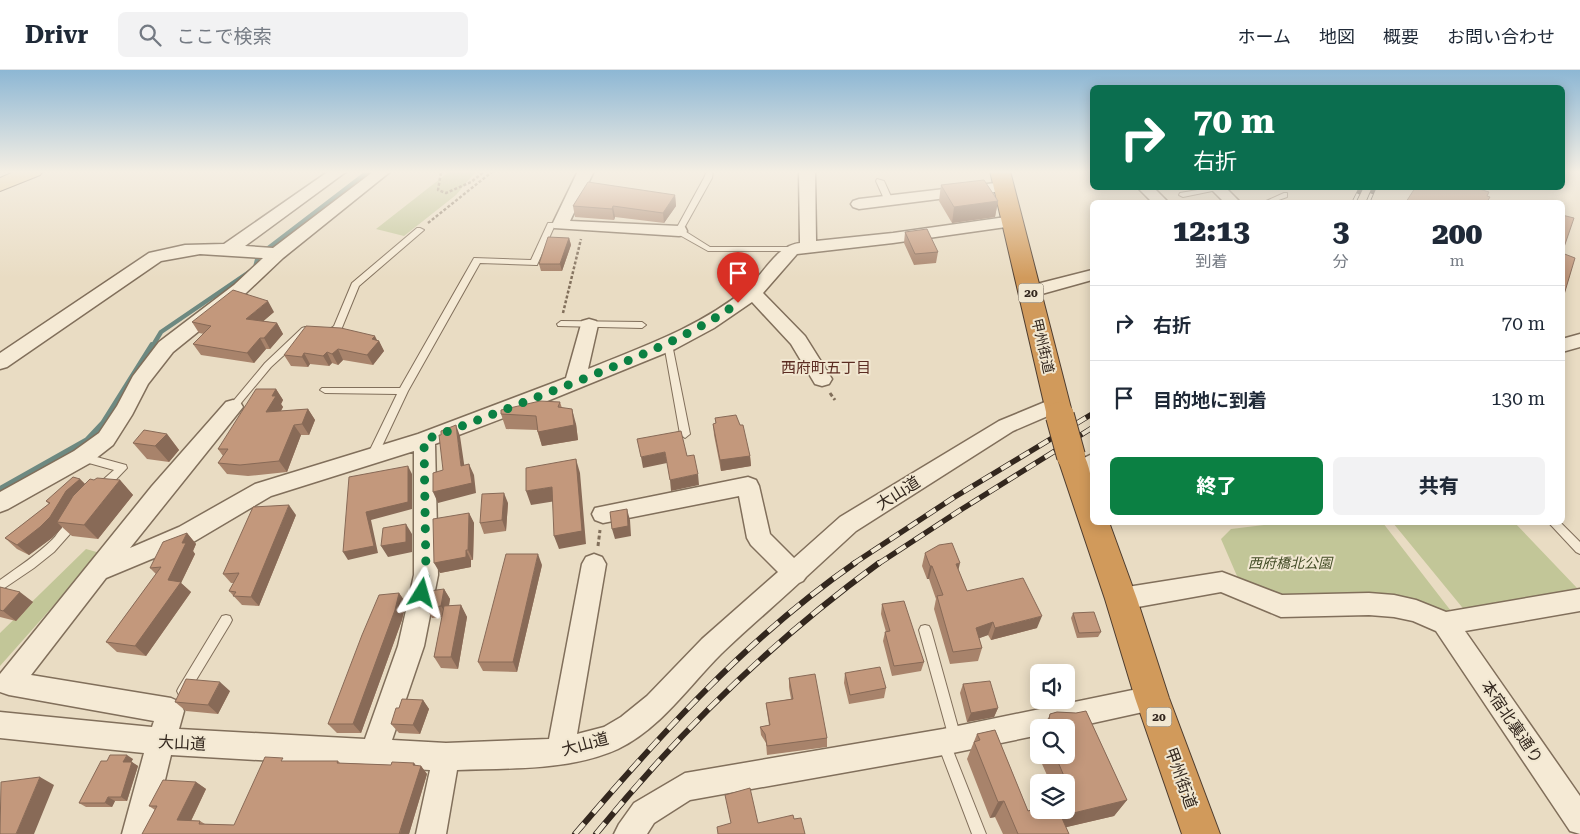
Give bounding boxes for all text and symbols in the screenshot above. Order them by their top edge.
search box [118,12,468,57]
text: Drivr [25,21,88,49]
icon: search [136,21,164,49]
text: ここで検索 [176,25,271,48]
text: ホーム [1238,26,1291,47]
text: 地図 [1319,26,1355,47]
text: 概要 [1383,26,1419,47]
text: お問い合わせ [1447,26,1555,47]
text: 70 m [1193,101,1275,142]
icon: right [1110,105,1175,170]
text: 右折 [1193,149,1237,174]
text: 12:13 [1173,213,1250,248]
text: 3 [1332,213,1349,248]
text: 200 [1432,216,1482,251]
text: m [1450,251,1464,270]
pin [717,252,759,303]
text: 到着 [1195,252,1227,271]
text: 分 [1333,252,1349,271]
icon: arrive [724,259,752,287]
road number: 20 [1018,284,1044,302]
icon: right [1110,309,1138,337]
text: 70 m [1502,312,1545,335]
text: 右折 [1153,314,1191,337]
street label: 甲州街道 [1029,317,1057,375]
district label: 西府町五丁目 [781,359,871,377]
icon: arrive [1110,384,1138,412]
text: 130 m [1491,387,1545,410]
text: 目的地に到着 [1153,389,1267,412]
button: 終了 [1110,457,1323,515]
button: 共有 [1333,457,1545,515]
street label: 大山道 [873,472,923,514]
park label: 西府橋北公園 [1248,555,1334,571]
position arrow [395,566,447,618]
map controls [1030,664,1075,819]
button: sound [1030,664,1075,709]
street label: 本宿北裏通り [1477,677,1547,767]
road number: 20 [1146,708,1172,726]
button: search [1030,719,1075,764]
street label: 大山道 [559,729,611,759]
street label: 大山道 [158,732,206,754]
street label: 甲州街道 [1161,745,1201,811]
button: layers [1030,774,1075,819]

